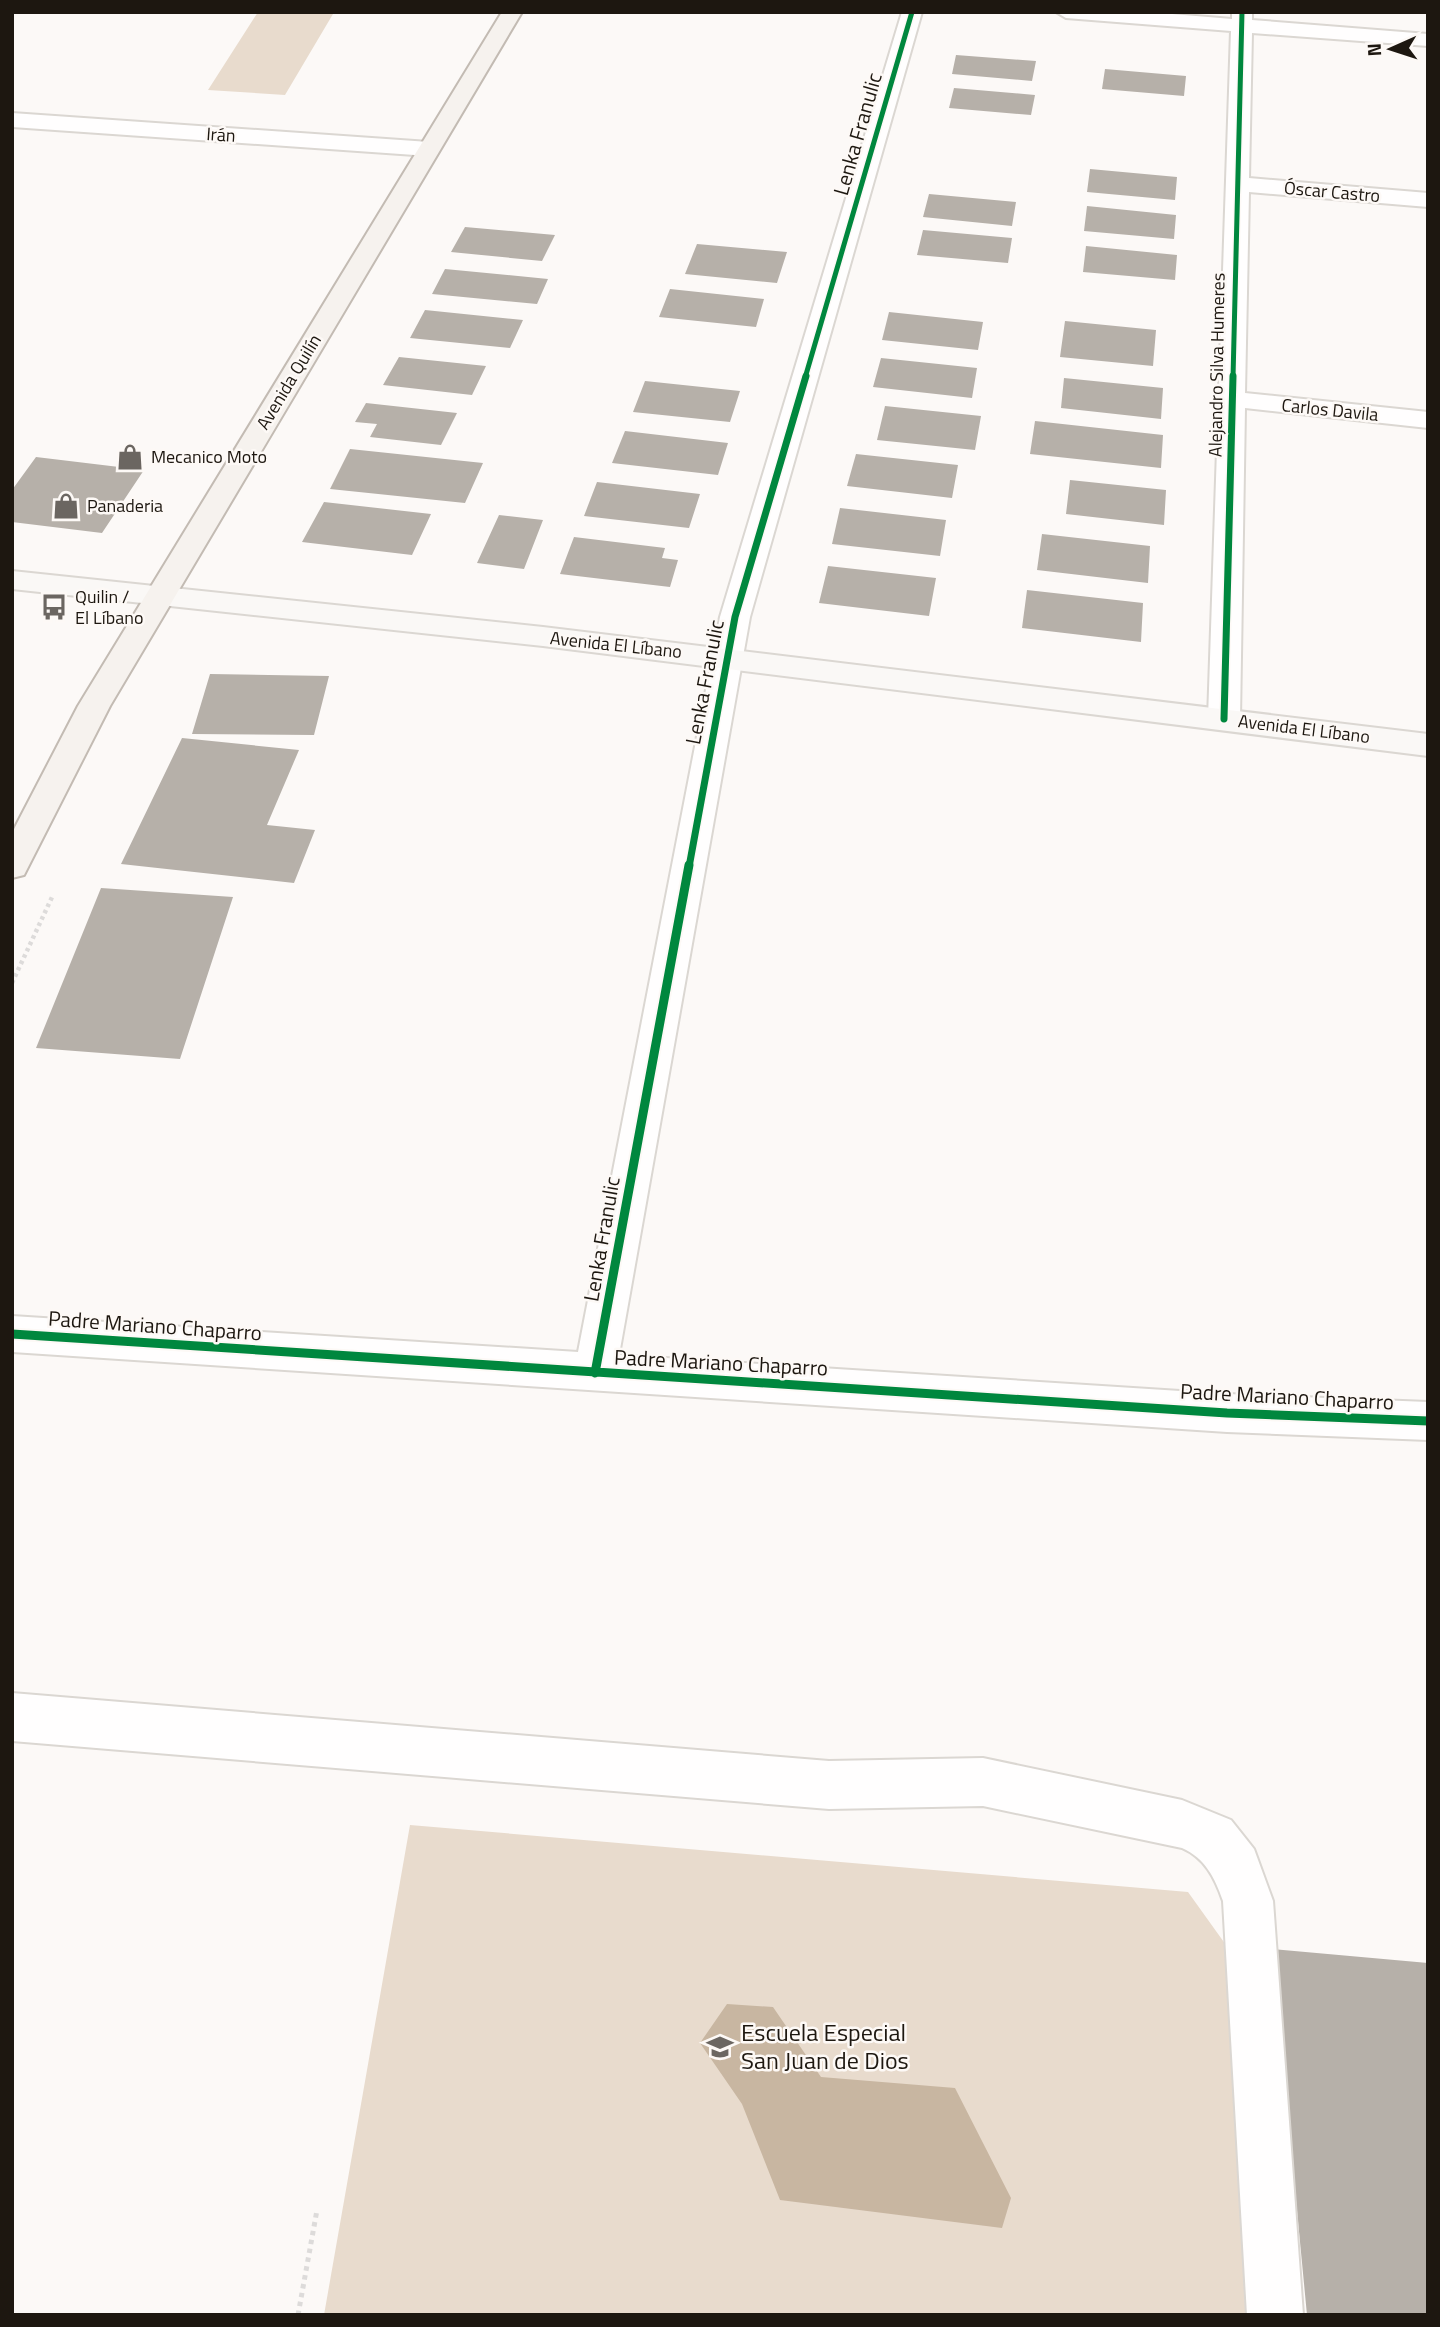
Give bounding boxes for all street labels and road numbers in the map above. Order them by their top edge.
street label: Lenka Franulic [824,69,890,199]
street label: Irán [205,120,237,149]
street label: Óscar Castro [1283,174,1381,209]
street label: Alejandro Silva Humeres [1201,273,1232,457]
street label: Avenida Quilín [249,329,328,435]
street label: Carlos Davila [1280,391,1380,428]
street label: Lenka Franulic [676,617,732,747]
street label: Avenida El Líbano [549,624,683,665]
street label: Avenida El Líbano [1237,707,1372,750]
street label: Lenka Franulic [574,1174,628,1304]
street label: Padre Mariano Chaparro [47,1302,263,1348]
street label: Padre Mariano Chaparro [613,1340,829,1384]
street label: Padre Mariano Chaparro [1179,1374,1395,1418]

